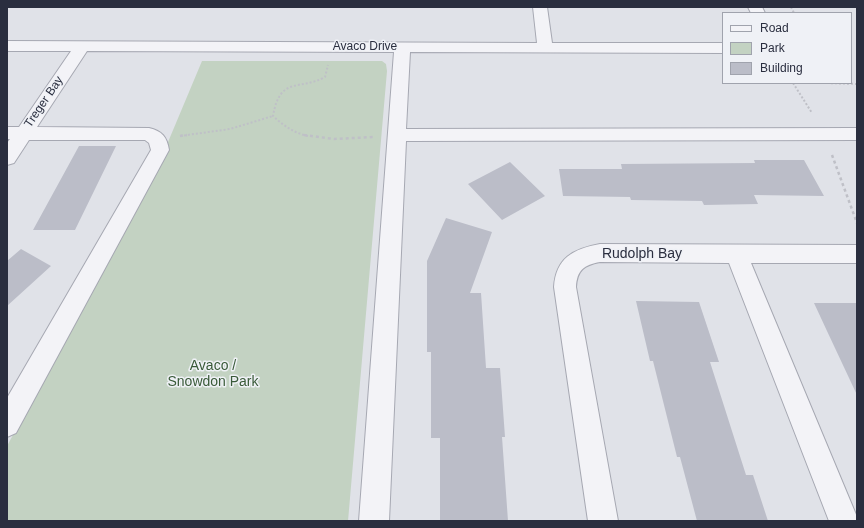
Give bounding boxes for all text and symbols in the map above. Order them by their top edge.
legend [722,12,852,84]
text: Road [760,21,789,35]
street label: Avaco Drive [333,40,397,54]
text: Park [760,41,785,55]
text: Building [760,61,803,75]
street label: Treger Bay [22,74,66,130]
street label: Rudolph Bay [602,246,682,262]
park label: Avaco / Snowdon Park [167,358,259,390]

